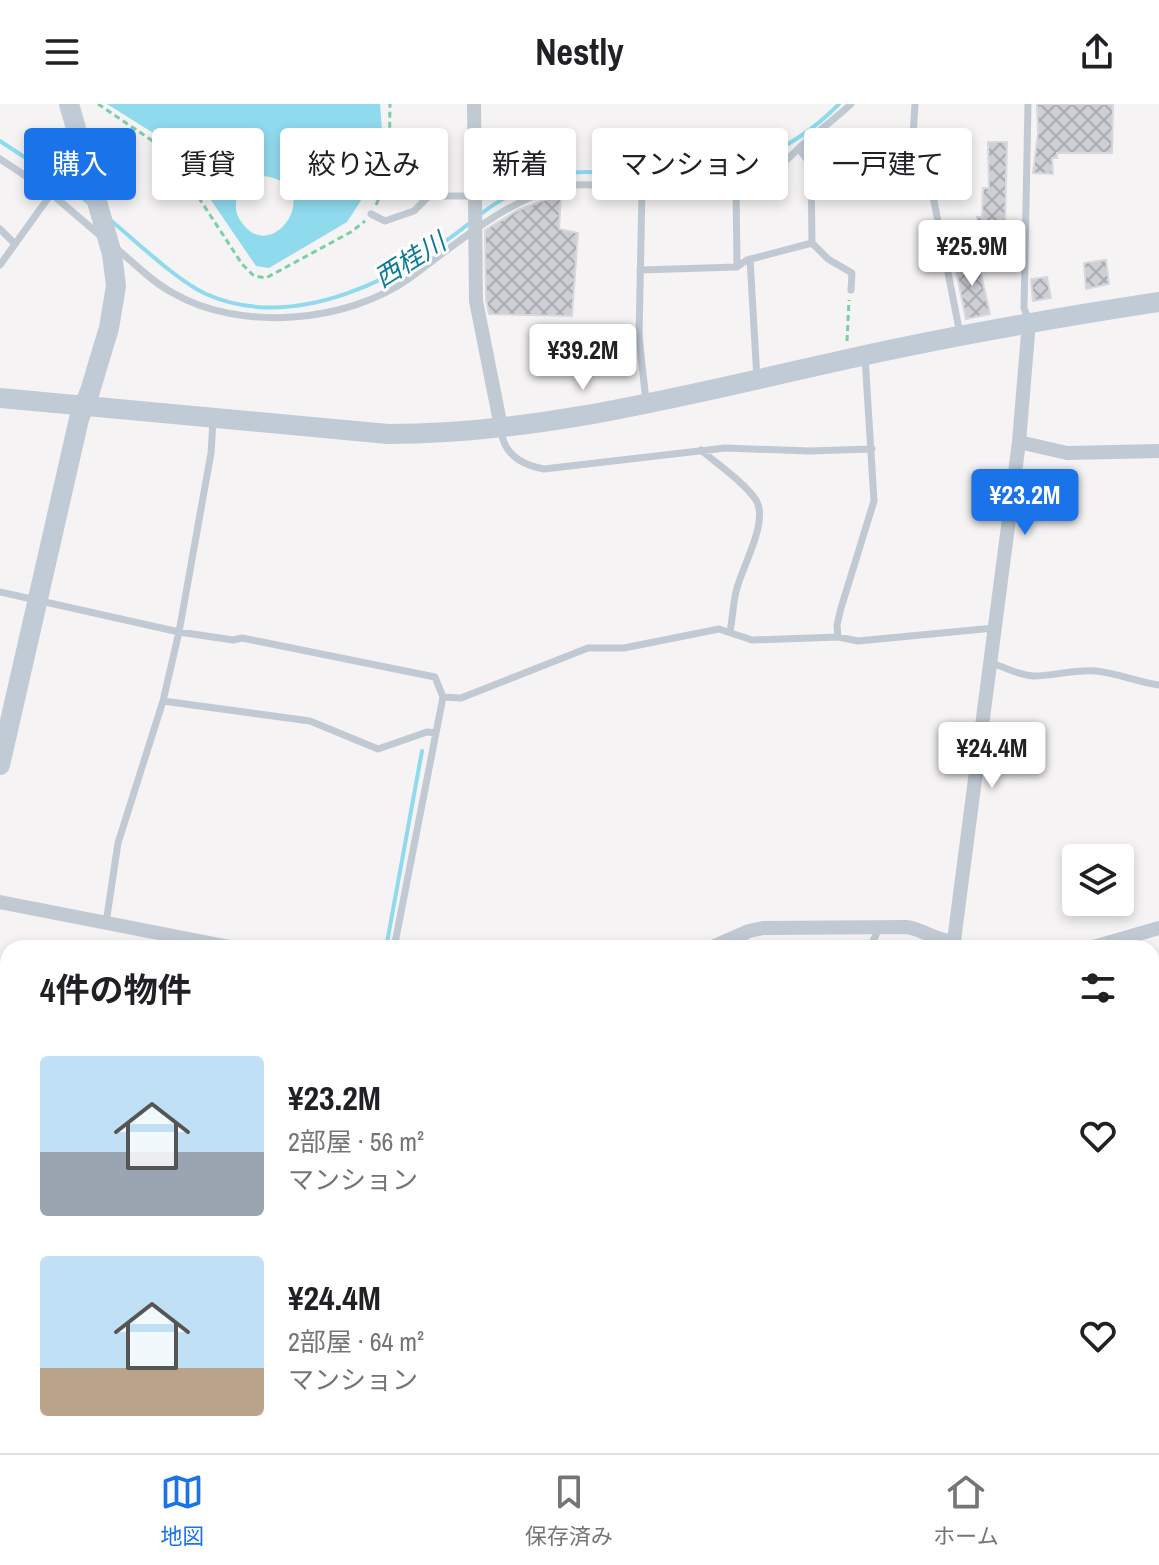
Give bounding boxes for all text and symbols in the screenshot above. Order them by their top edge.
text: Nestly [535,28,624,76]
icon: menu [40,30,84,74]
icon: share [1075,30,1119,74]
chip: 購入 [24,128,136,200]
chip: 賃貸 [152,128,264,200]
chip: 絞り込み [280,128,448,200]
chip: 新着 [464,128,576,200]
chip: マンション [592,128,788,200]
chip: 一戸建て [804,128,972,200]
pin: ¥25.9M [907,220,1037,288]
water label: 西桂川 [367,222,455,295]
text: ¥25.9M [936,228,1008,263]
pin: ¥39.2M [518,324,648,392]
text: ¥39.2M [547,332,619,367]
pin: ¥23.2M [960,469,1090,537]
text: ¥23.2M [989,477,1061,512]
pin: ¥24.4M [927,722,1057,790]
text: ¥24.4M [956,730,1028,765]
map controls [1062,844,1134,916]
button: layers [1062,844,1134,916]
icon: filters [1076,966,1120,1010]
text: 4件の物件 [40,967,192,1013]
text: ¥23.2M [288,1075,381,1121]
icon: home [104,1088,200,1184]
icon: heart [1076,1114,1120,1158]
text: 2部屋 · 56 m² [288,1124,424,1159]
text: マンション [288,1162,418,1197]
text: ¥24.4M [288,1275,381,1321]
icon: home [104,1288,200,1384]
icon: heart [1076,1314,1120,1358]
text: 2部屋 · 64 m² [288,1324,424,1359]
text: マンション [288,1362,418,1397]
tab: 地図 [160,1470,204,1551]
tab: 保存済み [525,1470,613,1551]
tab: ホーム [933,1470,999,1551]

